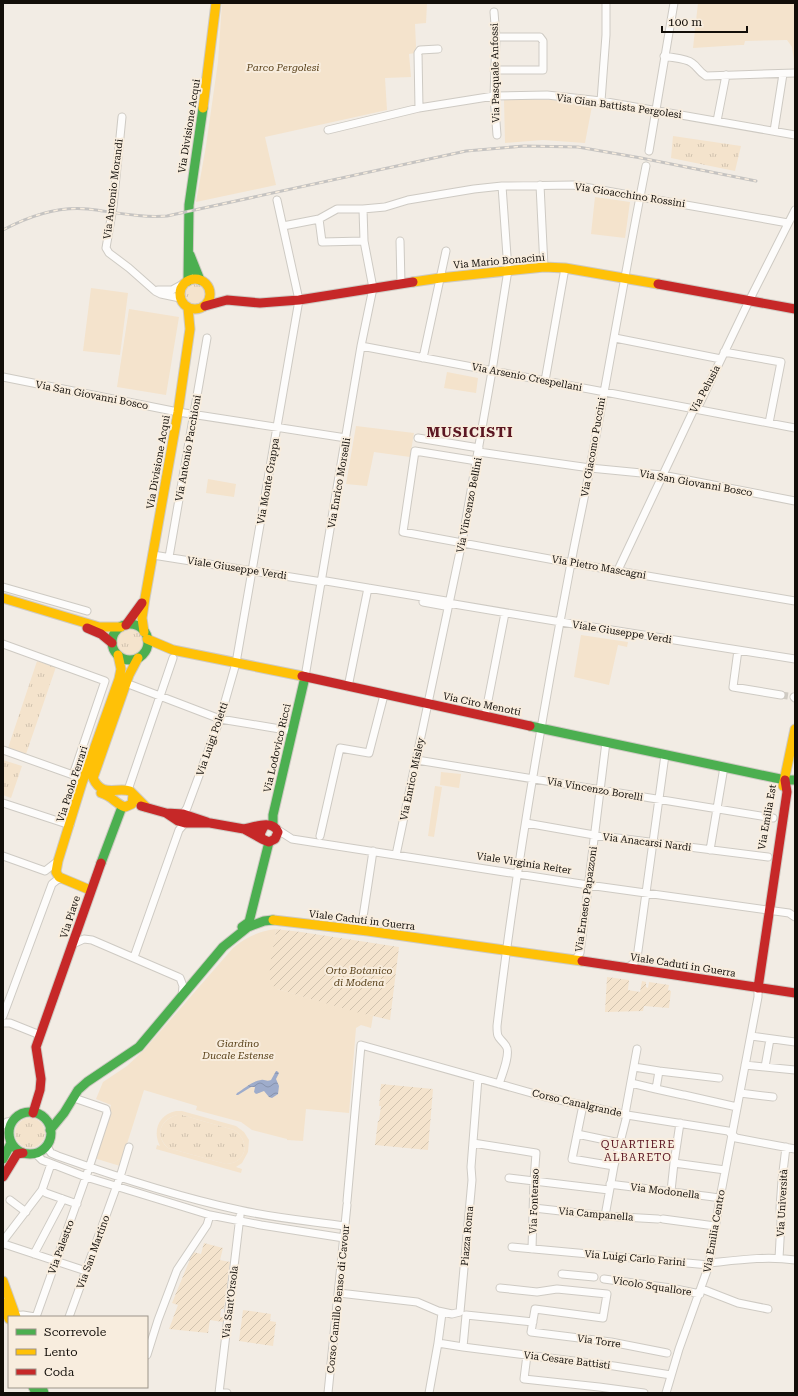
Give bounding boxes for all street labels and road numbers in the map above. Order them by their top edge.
street label: Via Pasquale Anfossi [489,23,501,123]
street label: Via Divisione Acqui [176,78,202,174]
street label: Via Gian Battista Pergolesi [556,92,682,120]
street label: Via Antonio Morandi [101,138,125,240]
street label: Via Gioacchino Rossini [574,181,686,209]
street label: Via Mario Bonacini [453,252,545,270]
street label: Via Arsenio Crespellani [471,361,583,393]
street label: Via Pelusia [688,363,722,415]
street label: Via San Giovanni Bosco [35,379,149,411]
street label: Via Antonio Pacchioni [173,394,203,502]
street label: Via Giacomo Puccini [579,396,607,498]
street label: Via Divisione Acqui [144,414,172,510]
street label: Via Monte Grappa [255,436,281,525]
street label: Via Enrico Morselli [326,437,352,529]
street label: Via Vincenzo Bellini [454,456,484,554]
street label: Via San Giovanni Bosco [639,468,753,498]
street label: Via Pietro Mascagni [551,553,647,581]
street label: Viale Giuseppe Verdi [186,555,288,581]
street label: Viale Giuseppe Verdi [571,619,673,645]
street label: Via Ciro Menotti [442,690,522,718]
street label: Via Luigi Poletti [194,701,230,777]
street label: Via Lodovico Ricci [261,703,293,793]
street label: Via Enrico Misley [398,736,426,821]
street label: Via Paolo Ferrari [55,745,89,823]
street label: Via Vincenzo Borelli [546,775,644,803]
street label: Via Emilia Est [756,783,778,850]
street label: Via Anacarsi Nardi [602,831,692,853]
street label: Via Ernesto Papazzoni [573,846,599,952]
street label: Viale Virginia Reiter [476,850,572,876]
street label: Via Piave [58,894,82,940]
street label: Viale Caduti in Guerra [308,908,416,932]
street label: Viale Caduti in Guerra [629,951,737,979]
street label: Corso Canalgrande [531,1087,623,1119]
street label: Via Fonteraso [527,1168,541,1234]
street label: Via Università [775,1168,789,1237]
street label: Via Modonella [630,1181,701,1201]
street label: Via Emilia Centro [701,1189,727,1273]
street label: Piazza Roma [459,1205,475,1266]
street label: Via Campanella [558,1205,634,1223]
street label: Via San Martino [75,1214,111,1290]
street label: Via Palestro [46,1218,76,1276]
street label: Corso Camillo Benso di Cavour [325,1224,351,1374]
street label: Via Luigi Carlo Farini [584,1248,686,1268]
street label: Via Sant'Orsola [220,1264,240,1339]
street label: Vicolo Squallore [612,1274,693,1298]
street label: Via Torre [576,1332,622,1350]
street label: Via Cesare Battisti [523,1349,611,1371]

